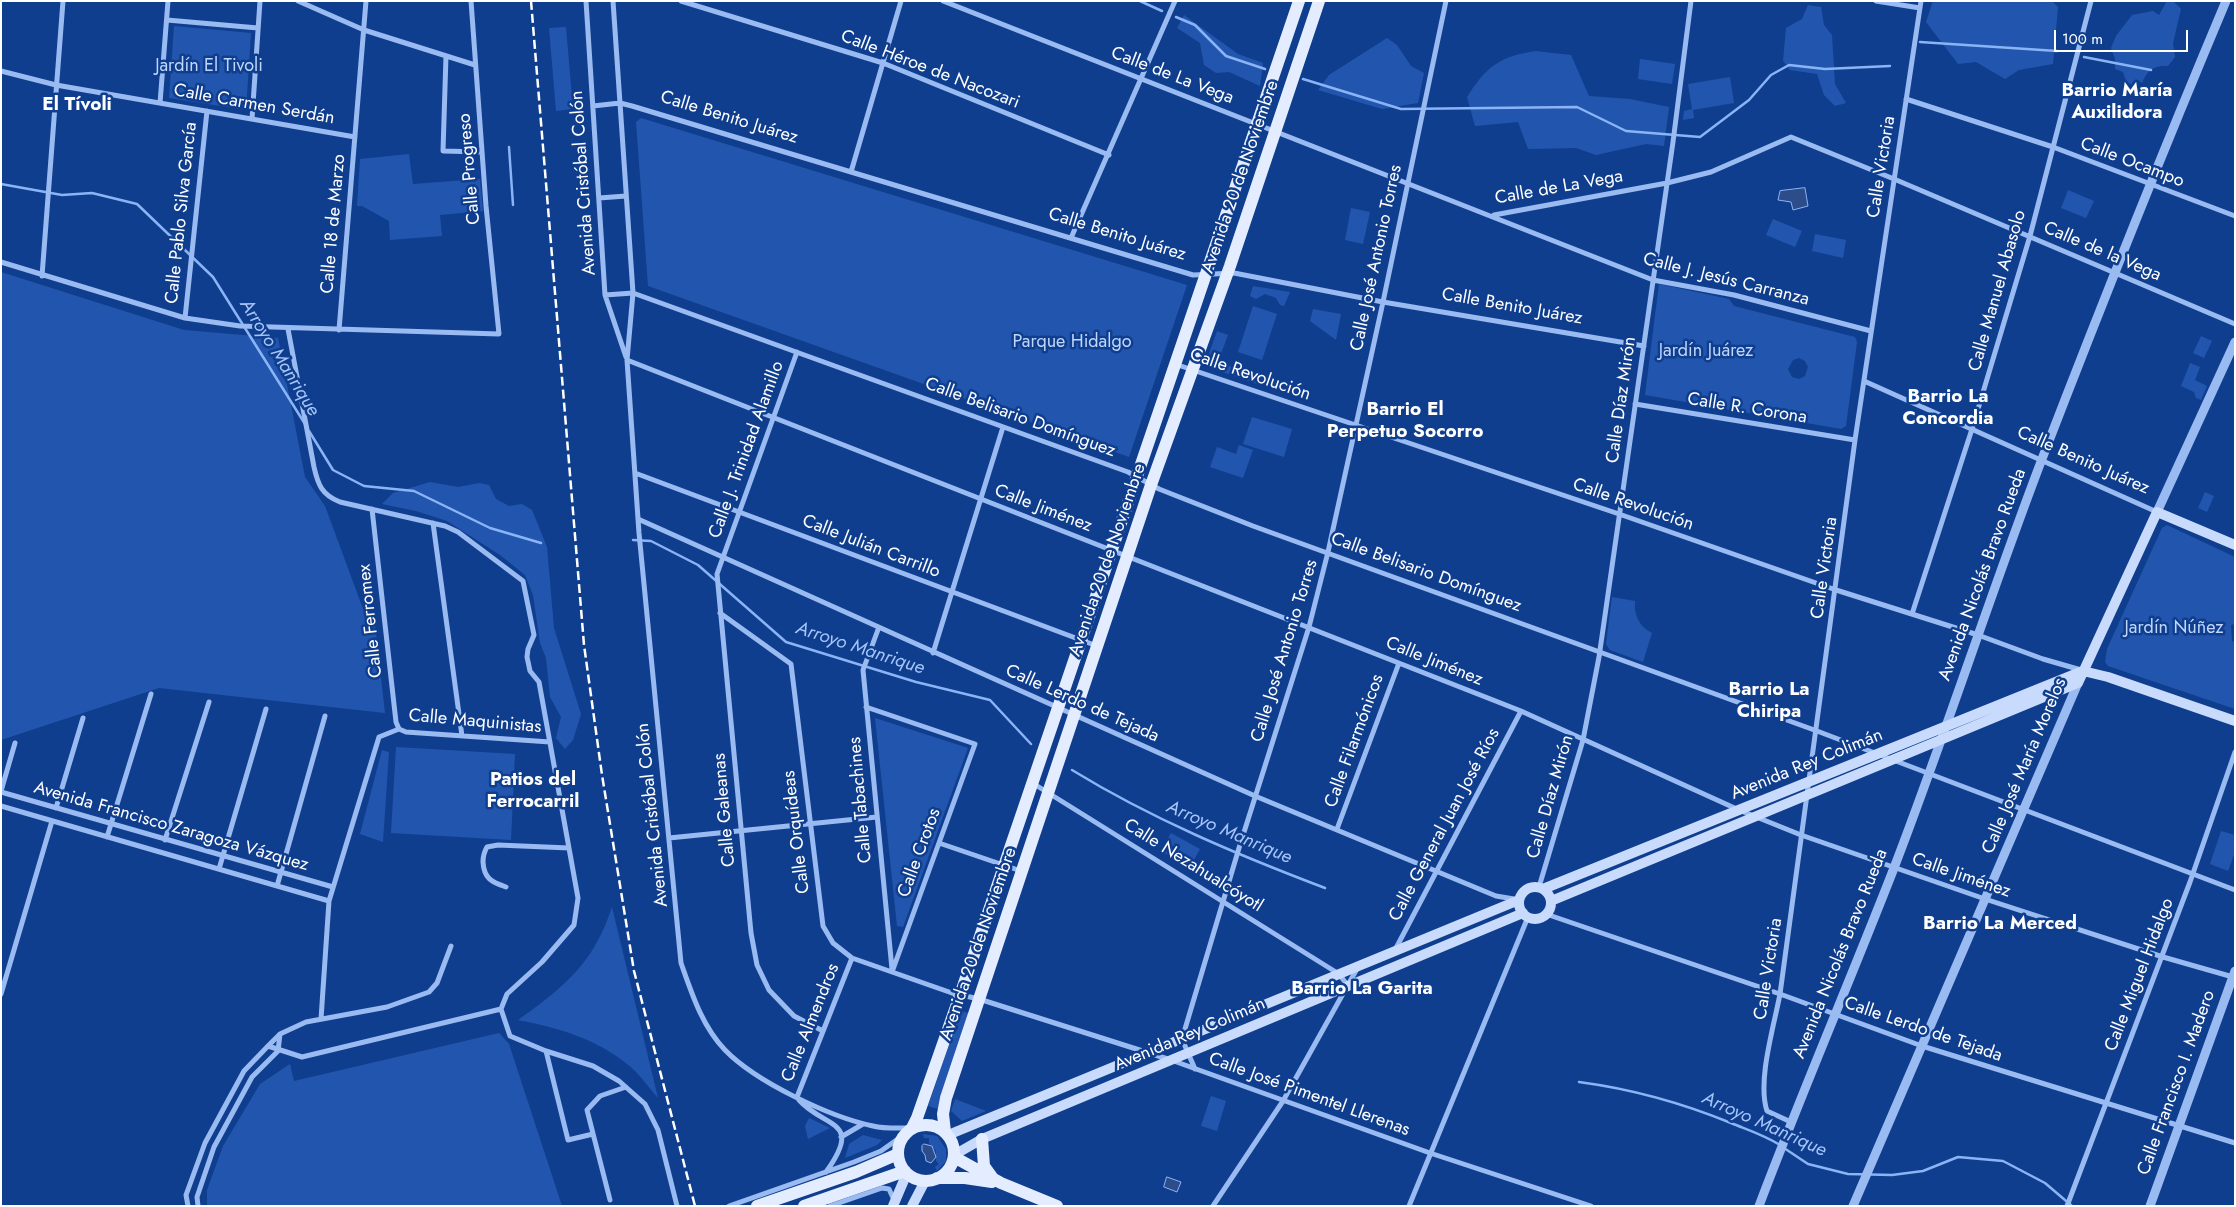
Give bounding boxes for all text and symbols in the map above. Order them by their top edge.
scale bar [2056,20,2190,52]
street label: Calle Héroe de Nacozari [837,26,1023,114]
text: 100 m [2062,28,2103,50]
street label: Calle de La Vega [1108,43,1236,109]
park label: Jardín El Tivoli [155,56,263,78]
street label: Avenida 20 de Noviembre [1198,78,1284,276]
street label: Calle Carmen Serdán [172,80,336,130]
district label: Barrio María Auxilidora [2061,80,2173,124]
street label: Calle Benito Juárez [658,87,800,149]
street label: Avenida Cristóbal Colón [567,90,601,276]
district label: El Tívoli [42,94,112,116]
street label: Calle Progreso [454,112,486,226]
street label: Calle Victoria [1863,115,1901,219]
street label: Calle Pablo Silva García [162,121,202,305]
street label: Calle Ocampo [2077,133,2187,193]
street label: Calle 18 de Marzo [317,153,351,295]
street label: Calle José Antonio Torres [1347,163,1407,353]
street label: Calle de La Vega [1493,166,1625,210]
street label: Calle Benito Juárez [1046,204,1188,266]
street label: Calle Manuel Abasolo [1965,208,2031,374]
street label: Calle de la Vega [2040,218,2164,286]
street label: Calle J. Jesús Carranza [1641,249,1811,311]
street label: Calle Benito Juárez [1440,284,1584,330]
water label: Arroyo Manrique [234,295,324,421]
park label: Parque Hidalgo [1013,332,1131,354]
street label: Calle Díaz Mirón [1602,335,1642,465]
park label: Jardín Juárez [1659,341,1753,363]
street label: Calle Revolución [1187,344,1313,406]
street label: Calle J. Trinidad Alamillo [705,358,789,542]
street label: Calle Belisario Domínguez [922,373,1118,463]
district label: Barrio La Concordia [1902,386,1994,430]
street label: Calle R. Corona [1686,389,1808,429]
district label: Barrio El Perpetuo Socorro [1327,399,1483,443]
street label: Calle Benito Juárez [2013,422,2153,500]
street label: Avenida 20 de Noviembre [1065,461,1151,659]
street label: Avenida Nicolás Bravo Rueda [1934,466,2032,684]
street label: Calle Revolución [1570,474,1696,536]
street label: Calle Jiménez [991,480,1095,538]
street label: Calle Julián Carrillo [799,511,943,583]
street label: Calle Victoria [1807,516,1843,620]
street label: Calle Belisario Domínguez [1328,528,1524,618]
street label: Calle José Antonio Torres [1247,557,1323,745]
street label: Calle Ferromex [354,563,388,679]
water label: Arroyo Manrique [793,617,927,681]
park label: Jardín Núñez [2124,618,2224,640]
street label: Calle Jiménez [1382,633,1486,691]
street label: Calle Lerdo de Tejada [1002,660,1162,748]
street label: Calle Filarmónicos [1321,671,1389,811]
street label: Calle José María Morelos [1978,675,2072,857]
district label: Barrio La Chiripa [1729,679,1809,723]
street label: Calle Maquinistas [408,705,542,739]
street label: Avenida Cristóbal Colón [633,722,673,908]
street label: Calle General Juan José Ríos [1385,725,1505,925]
street label: Avenida Rey Colimán [1728,725,1886,805]
street label: Calle Díaz Mirón [1523,733,1579,861]
street label: Calle Tabachines [845,736,877,864]
street label: Calle Galeanas [709,752,741,868]
district label: Patios del Ferrocarril [487,769,579,813]
street label: Calle Orquídeas [779,769,815,895]
street label: Avenida Francisco Zaragoza Vázquez [31,777,311,877]
water label: Arroyo Manrique [1163,796,1295,870]
street label: Calle Crotos [894,805,946,901]
street label: Calle Nezahualcóyotl [1120,815,1266,917]
street label: Avenida 20 de Noviembre [936,845,1022,1043]
street label: Avenida Nicolás Bravo Rueda [1789,846,1893,1062]
street label: Calle Jiménez [1909,849,2013,903]
street label: Calle Miguel Hidalgo [2101,895,2179,1055]
district label: Barrio La Merced [1923,913,2077,935]
street label: Calle Victoria [1750,917,1788,1021]
street label: Calle Almendros [777,961,845,1085]
district label: Barrio La Garita [1291,978,1433,1000]
street label: Calle Francisco I. Madero [2134,988,2220,1178]
street label: Avenida Rey Colimán [1111,993,1269,1077]
street label: Calle Lerdo de Tejada [1841,993,2005,1067]
street label: Calle José Pimentel Llerenas [1205,1049,1413,1141]
water label: Arroyo Manrique [1698,1087,1830,1163]

